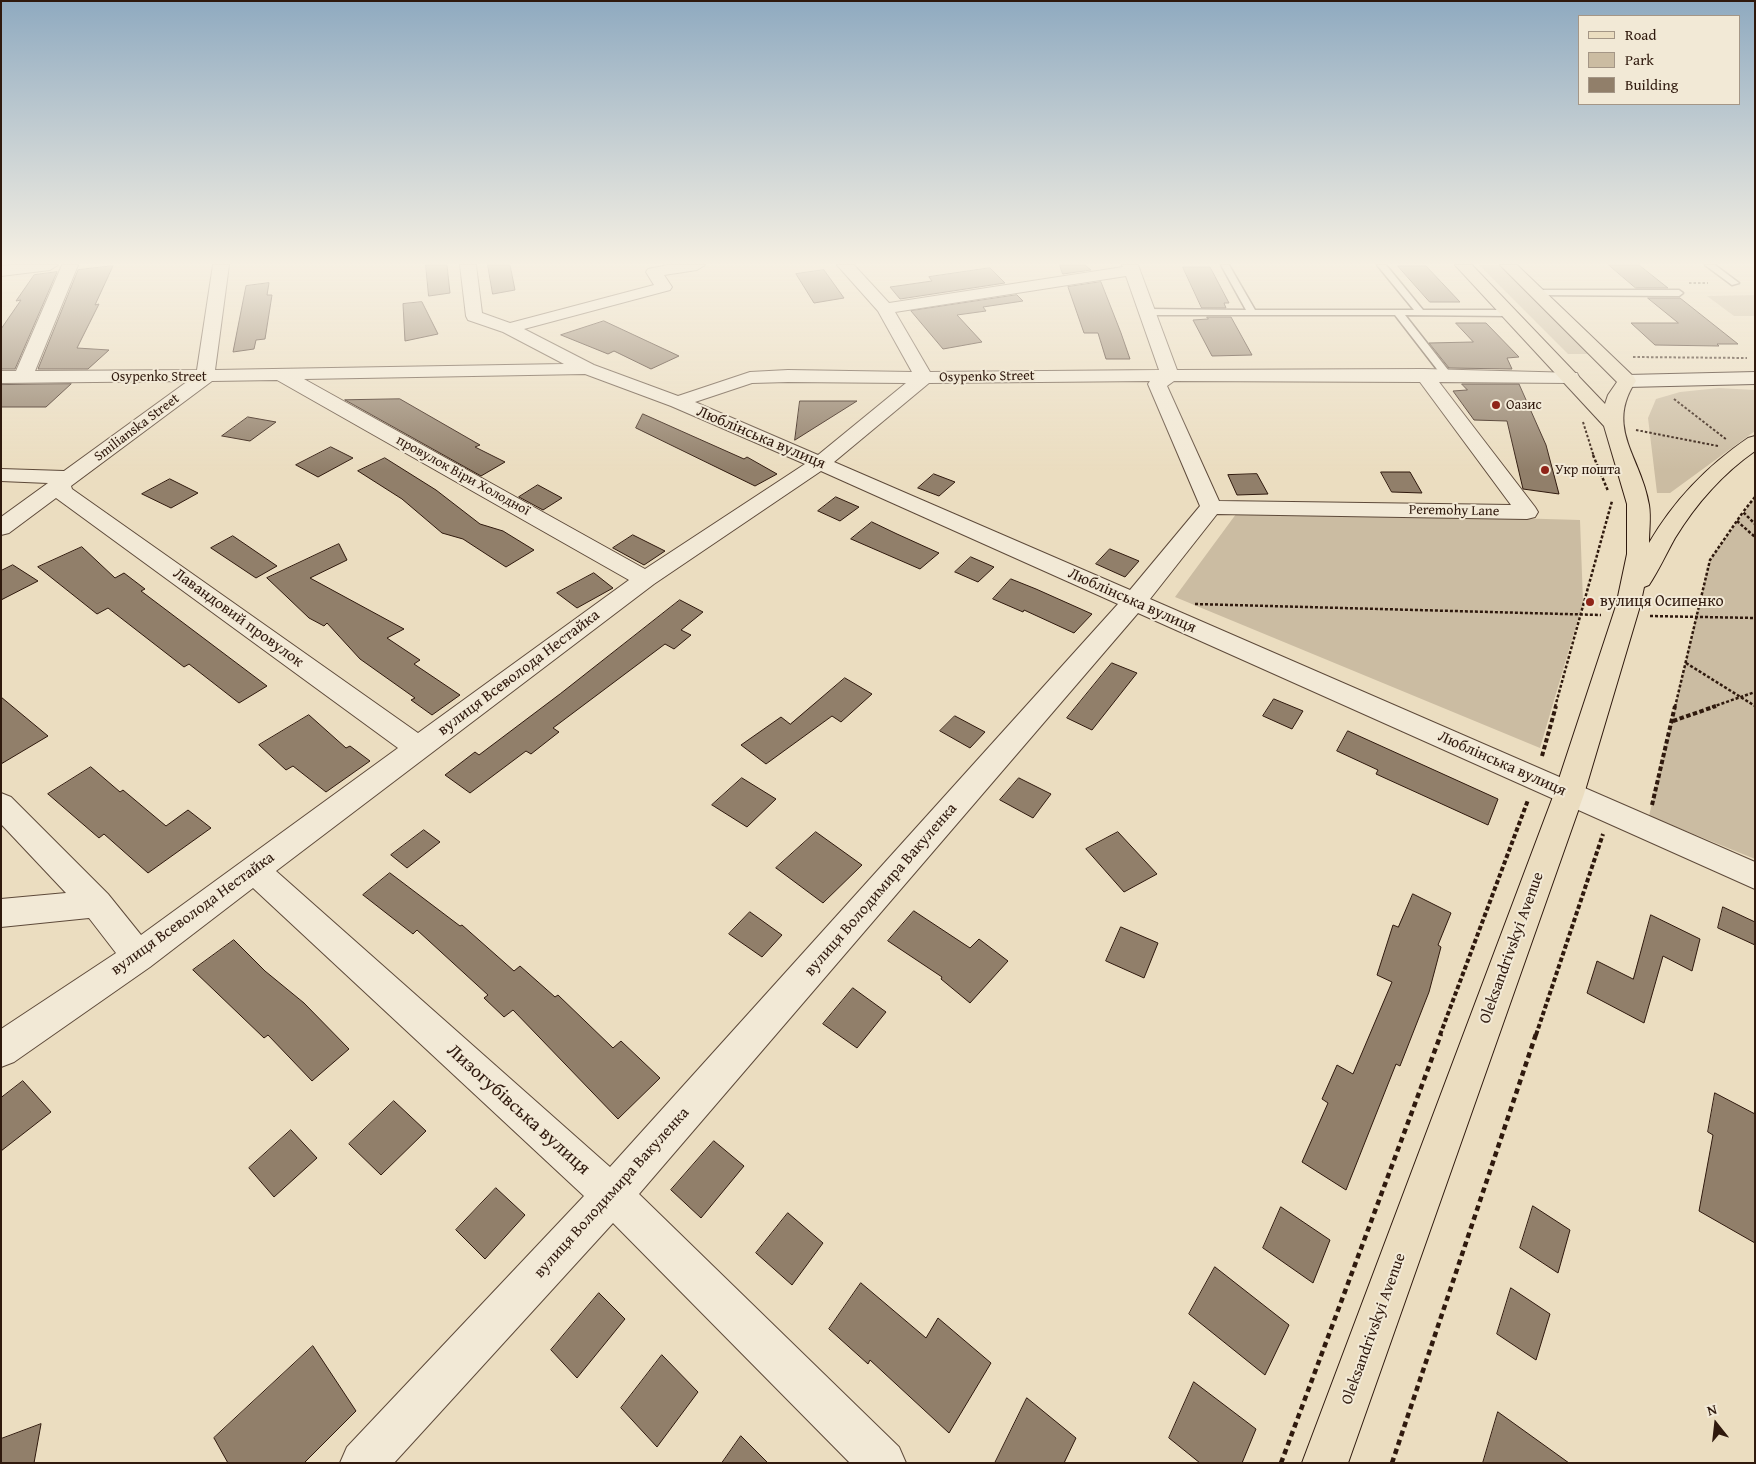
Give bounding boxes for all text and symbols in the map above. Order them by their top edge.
legend [1578,15,1741,105]
text: Road [1625,24,1656,45]
text: Park [1625,49,1654,70]
text: Building [1625,74,1678,95]
street label: Osypenko Street [939,368,1035,386]
street label: Osypenko Street [111,369,207,385]
street label: Smilianska Street [91,391,183,465]
place label: Оазис [1506,397,1542,413]
marker: Оазис [1490,399,1502,411]
street label: Люблінська вулиця [694,402,828,474]
street label: провулок Віри Холодної [393,432,533,520]
place label: Укр пошта [1555,462,1621,478]
marker: Укр пошта [1539,464,1551,476]
street label: Peremohy Lane [1409,502,1499,520]
street label: Лавандовий провулок [169,564,307,672]
street label: Люблінська вулиця [1065,564,1199,638]
place label: вулиця Осипенко [1600,592,1724,612]
marker: вулиця Осипенко [1584,596,1596,608]
street label: вулиця Всеволода Нестайка [434,606,604,740]
street label: Люблінська вулиця [1435,727,1569,801]
street label: вулиця Володимира Вакуленка [801,800,961,980]
street label: вулиця Всеволода Нестайка [107,848,279,980]
street label: Oleksandrivskyi Avenue [1476,870,1548,1026]
street label: Лизогубівська вулиця [442,1040,594,1180]
street label: вулиця Володимира Вакуленка [530,1104,694,1282]
street label: Oleksandrivskyi Avenue [1338,1251,1410,1407]
north arrow [1691,1399,1741,1449]
text: N [1705,1399,1719,1420]

